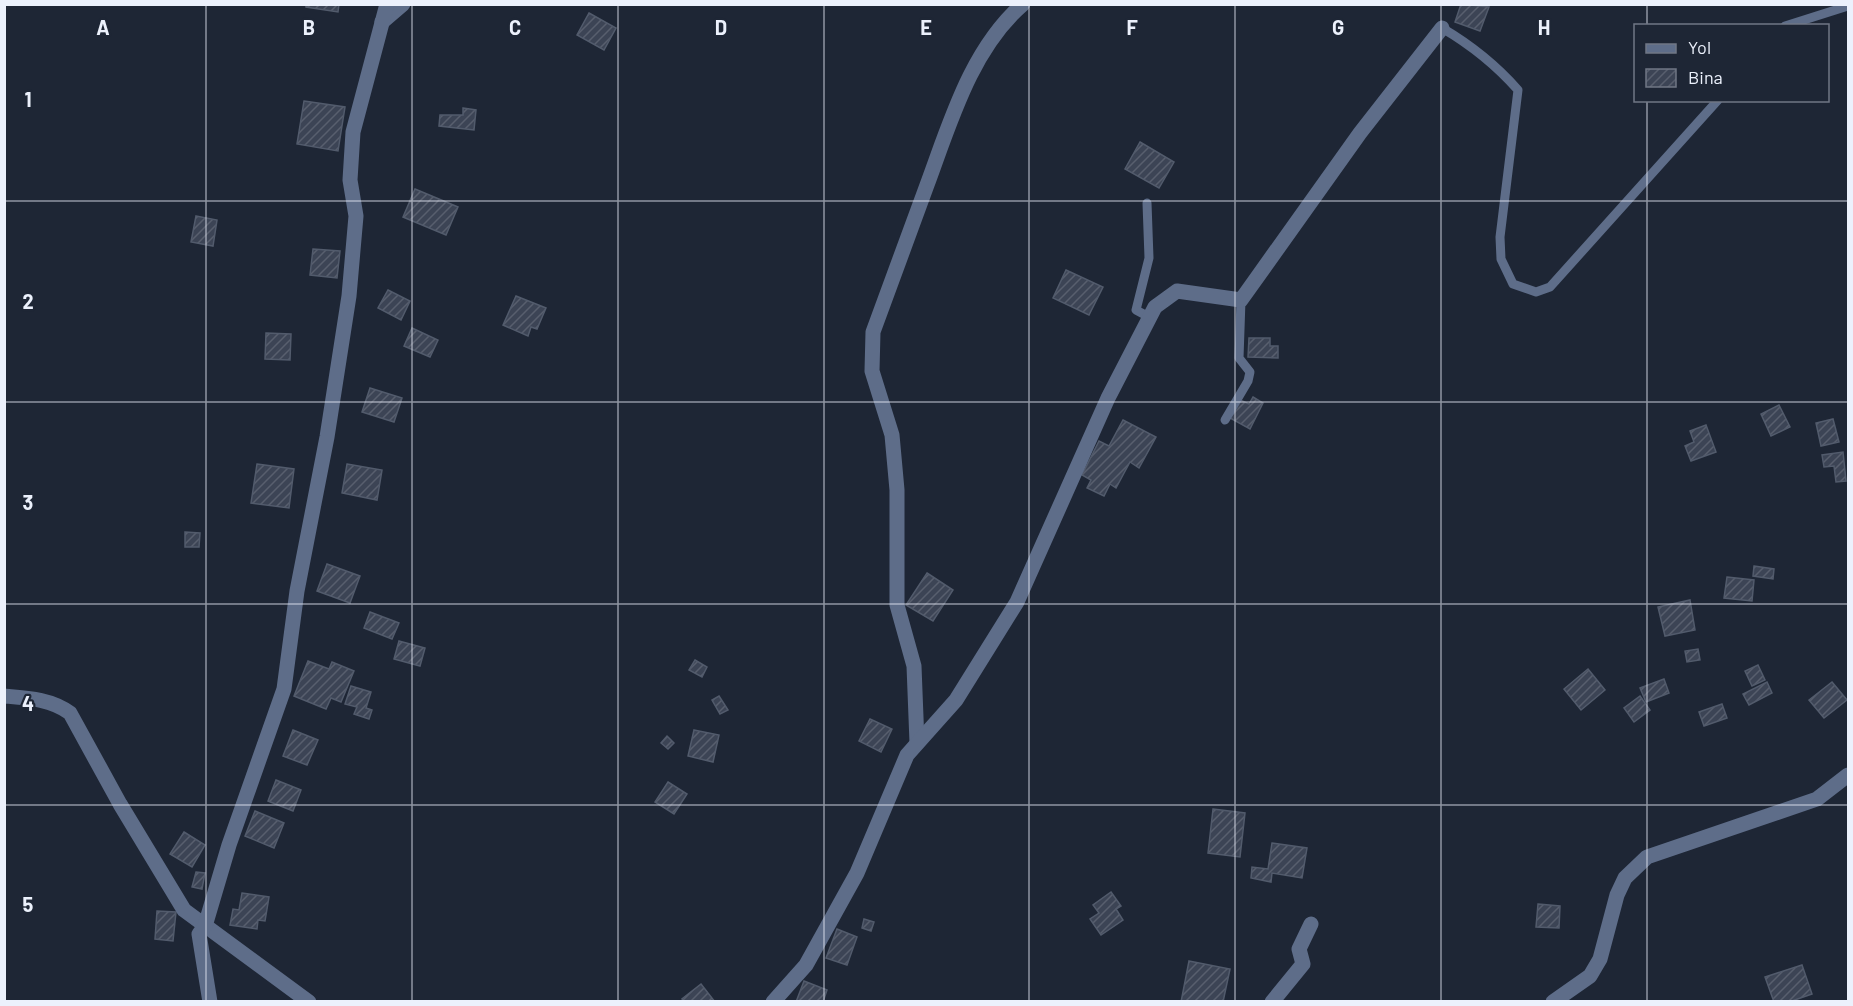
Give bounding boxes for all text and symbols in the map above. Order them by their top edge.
text: A [96,15,110,39]
text: B [303,15,315,39]
text: C [509,15,521,39]
text: D [715,15,727,39]
text: E [920,15,932,39]
text: F [1126,15,1138,39]
text: G [1332,15,1344,39]
text: H [1538,15,1550,39]
legend [1634,24,1829,102]
text: Yol [1688,36,1711,58]
text: Bina [1688,66,1723,88]
text: 1 [24,87,32,111]
text: 2 [22,289,34,313]
text: 3 [23,490,33,514]
text: 4 [22,691,34,715]
text: 5 [23,892,34,916]

